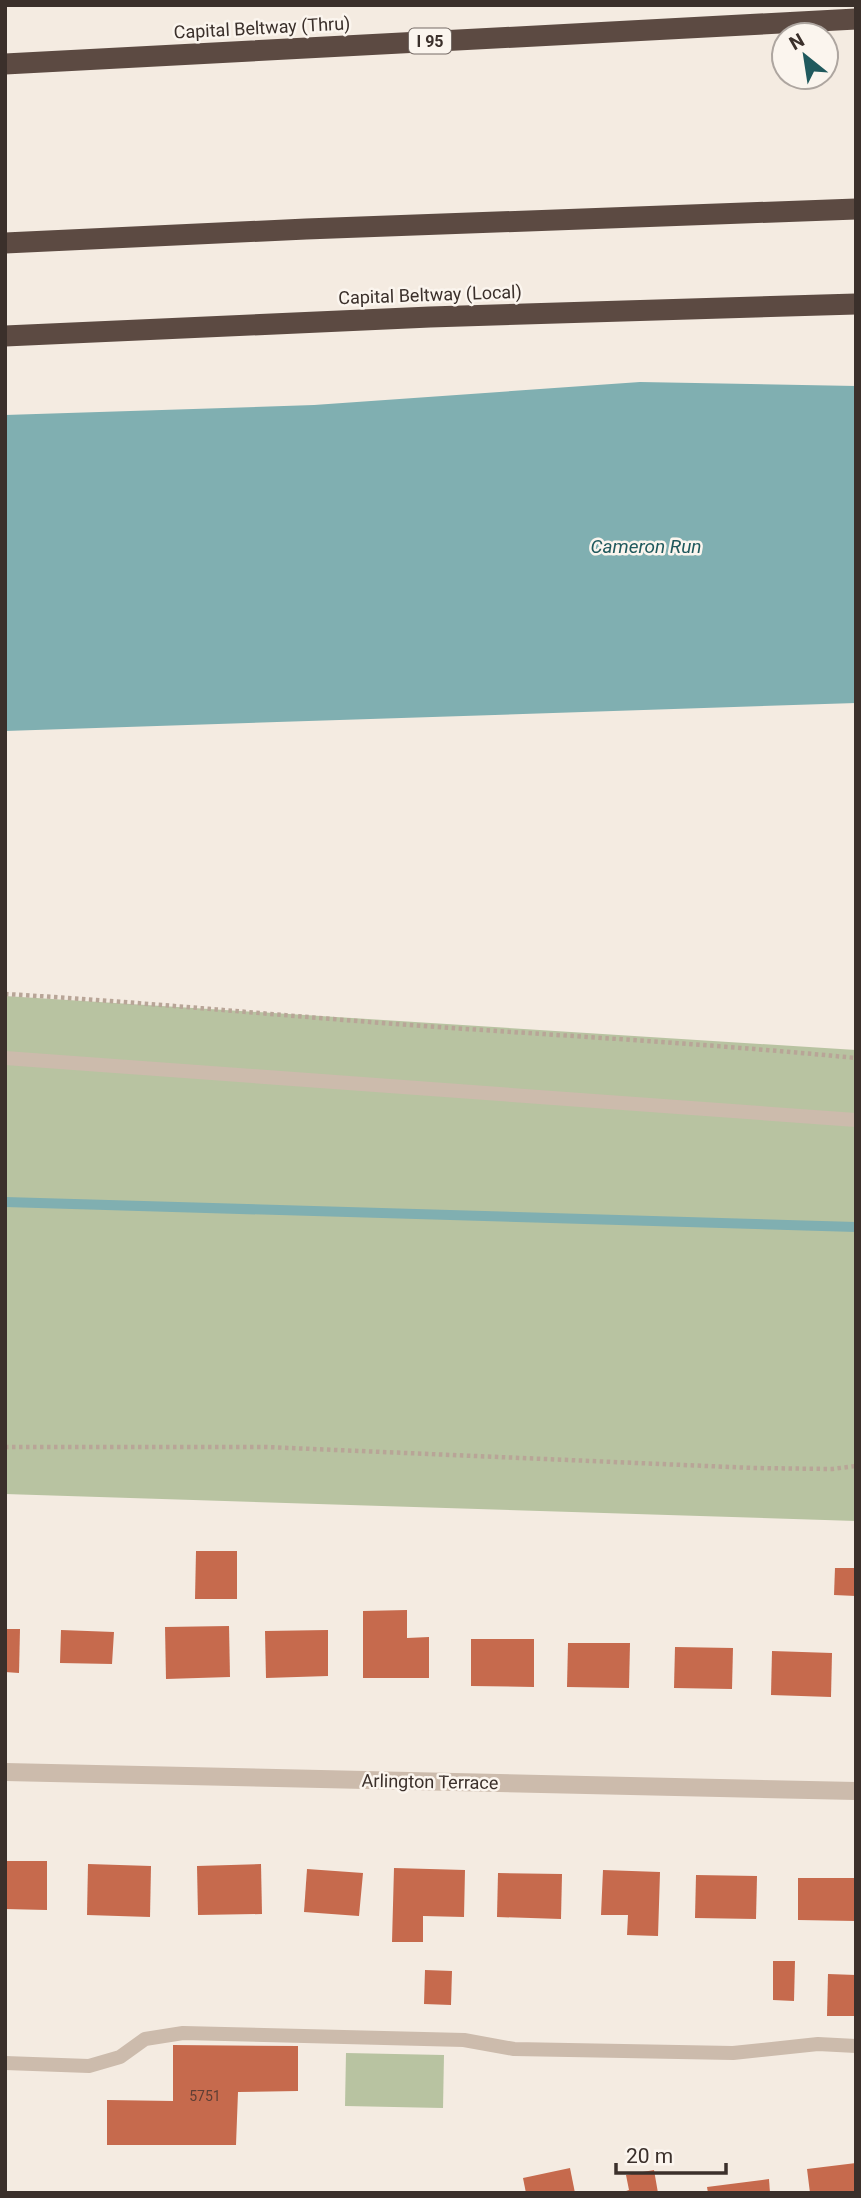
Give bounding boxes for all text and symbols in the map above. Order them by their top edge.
street label: Capital Beltway (Thru) [173,12,351,44]
north arrow [770,21,840,91]
road number: I 95 [409,28,451,54]
text: N [785,28,808,55]
street label: Capital Beltway (Local) [338,281,522,309]
water label: Cameron Run [590,535,702,558]
street label: Arlington Terrace [361,1770,499,1793]
house number: 5751 [189,2088,221,2104]
scale bar [616,2132,726,2176]
text: 20 m [626,2144,673,2168]

